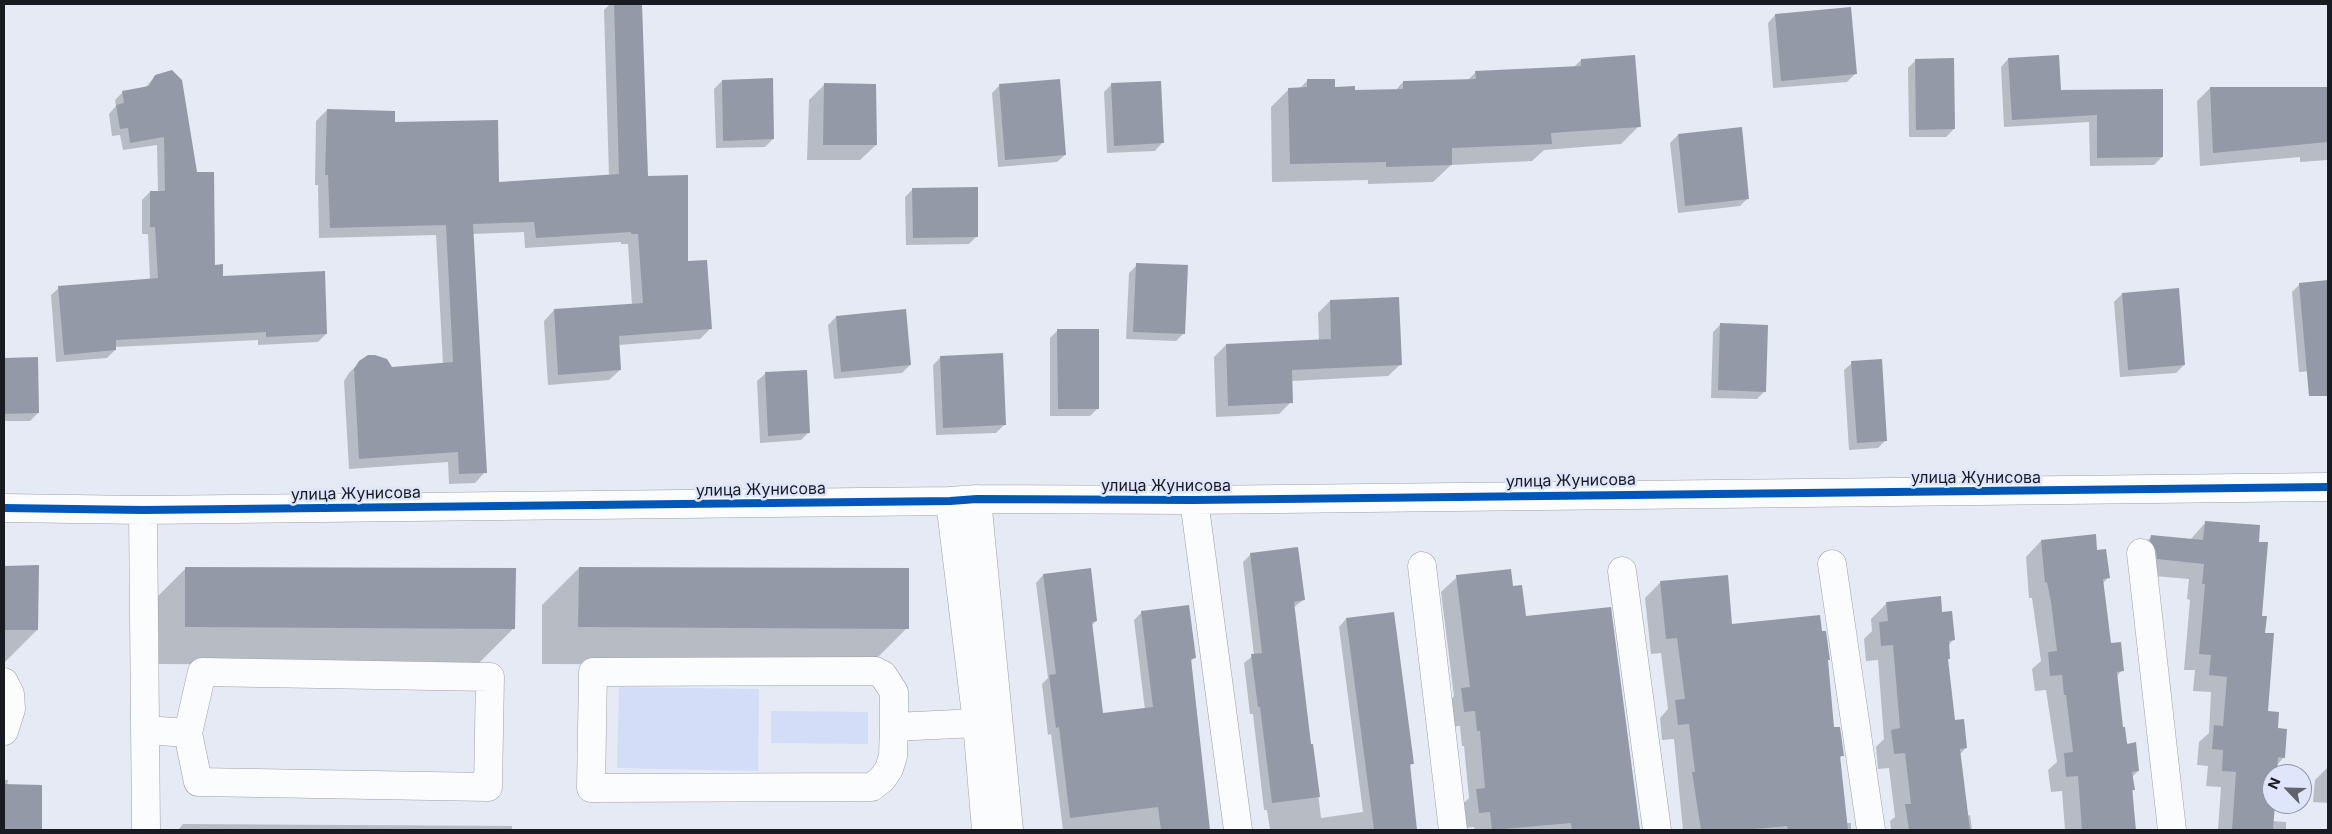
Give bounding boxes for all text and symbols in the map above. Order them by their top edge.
street label: улица Жунисова [1911,468,2041,488]
street label: улица Жунисова [1506,470,1636,492]
street label: улица Жунисова [1101,476,1231,496]
street label: улица Жунисова [696,479,826,501]
street label: улица Жунисова [291,483,421,505]
north arrow [2262,764,2312,814]
text: N [2264,775,2284,791]

